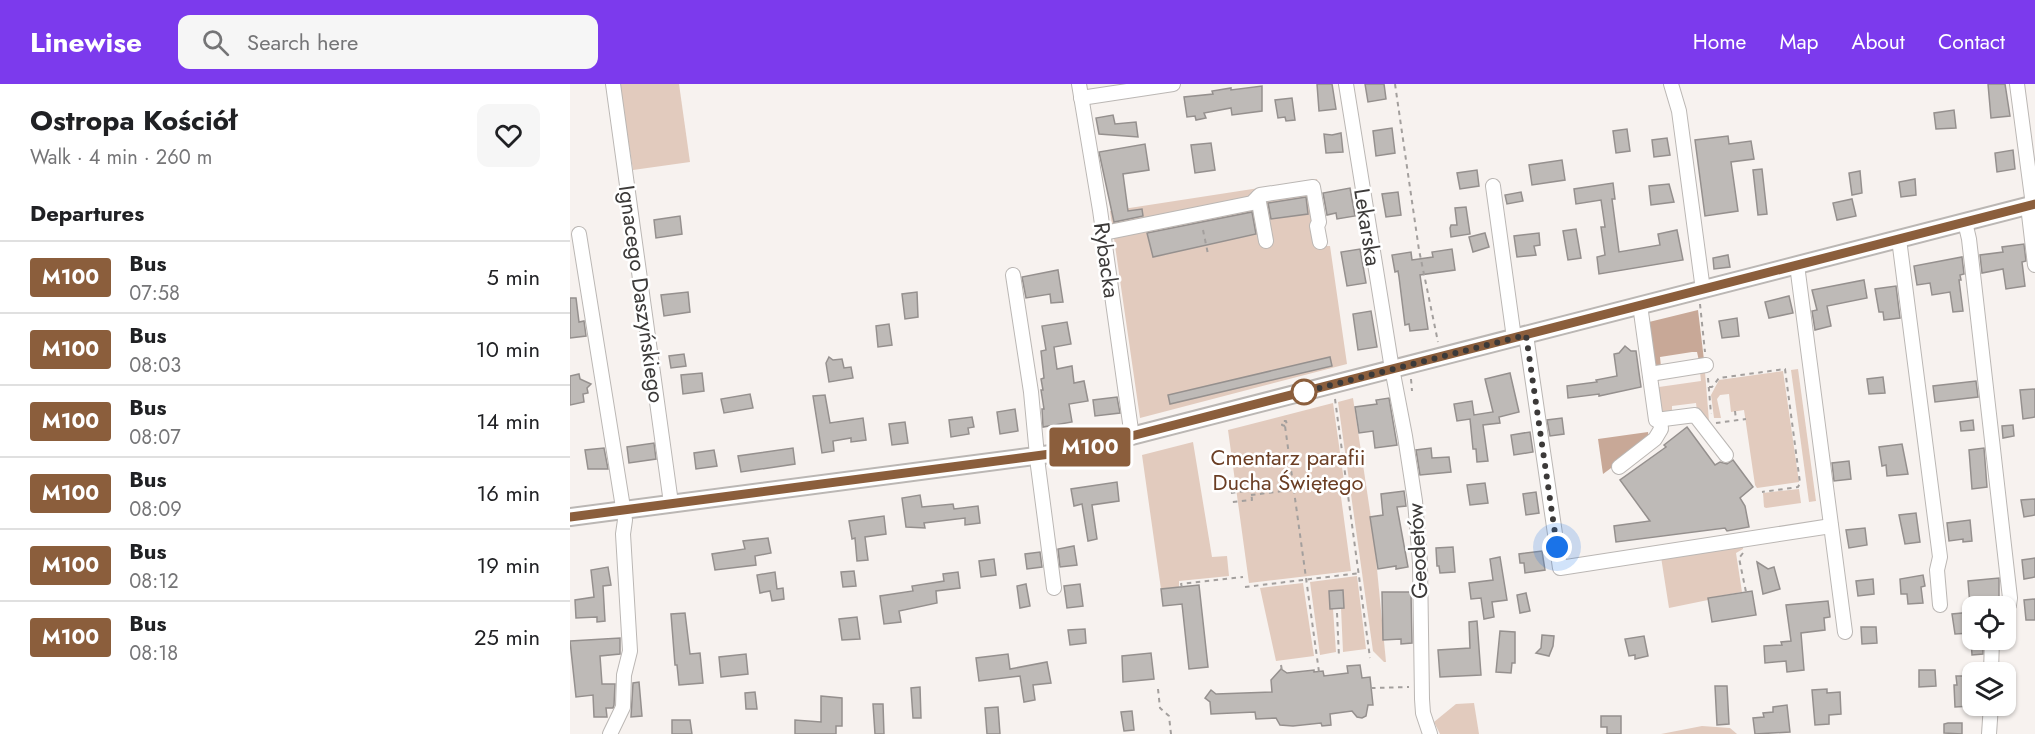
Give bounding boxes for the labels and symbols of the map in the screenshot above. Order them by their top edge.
street label: Ignacego Daszyńskiego [611,183,673,405]
street label: Lekarska [1346,186,1390,268]
street label: Rybacka [1086,220,1128,300]
unlabelled marker [1291,379,1317,405]
line badge: M100 [1048,428,1132,466]
park label: Cmentarz parafii Ducha Świętego [1211,441,1365,498]
street label: Geodetów [1399,502,1435,600]
your location [1542,532,1572,562]

